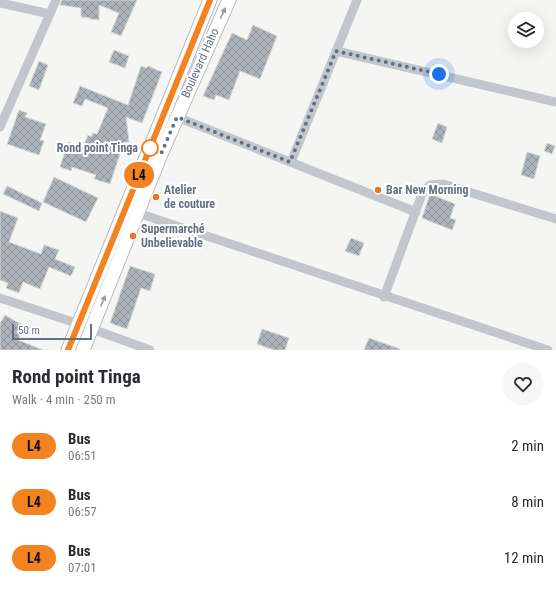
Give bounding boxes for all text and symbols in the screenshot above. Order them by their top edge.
one-way arrow [220,7,226,19]
map controls [508,12,544,48]
button: layers [508,12,544,48]
street label: Boulevard Haho [178,26,222,100]
your location [429,64,449,84]
marker: Rond point Tinga [141,139,159,157]
place label: Rond point Tinga [57,141,138,155]
line badge: L4 [121,162,157,188]
text: L4 [132,167,146,183]
place label: Atelier de couture [164,183,215,211]
place label: Bar New Morning [386,183,469,197]
marker: Bar New Morning [373,185,383,195]
marker: Atelier de couture [151,192,161,202]
place label: Supermarché Unbelievable [141,222,205,250]
marker: Supermarché Unbelievable [128,231,138,241]
one-way arrow [101,294,107,306]
scale bar [12,322,92,341]
text: 50 m [18,324,40,337]
button: heart [502,363,544,405]
text: Rond point Tinga [12,365,141,388]
text: Walk · 4 min · 250 m [12,392,116,407]
text: Bus [68,430,91,448]
text: 2 min [511,437,544,455]
text: L4 [27,438,41,454]
text: 06:51 [68,448,97,463]
text: Bus [68,486,91,504]
text: 8 min [511,493,544,511]
text: L4 [27,494,41,510]
text: 06:57 [68,504,97,519]
text: Bus [68,542,91,560]
text: 12 min [504,549,544,567]
text: L4 [27,550,41,566]
text: 07:01 [68,560,97,575]

